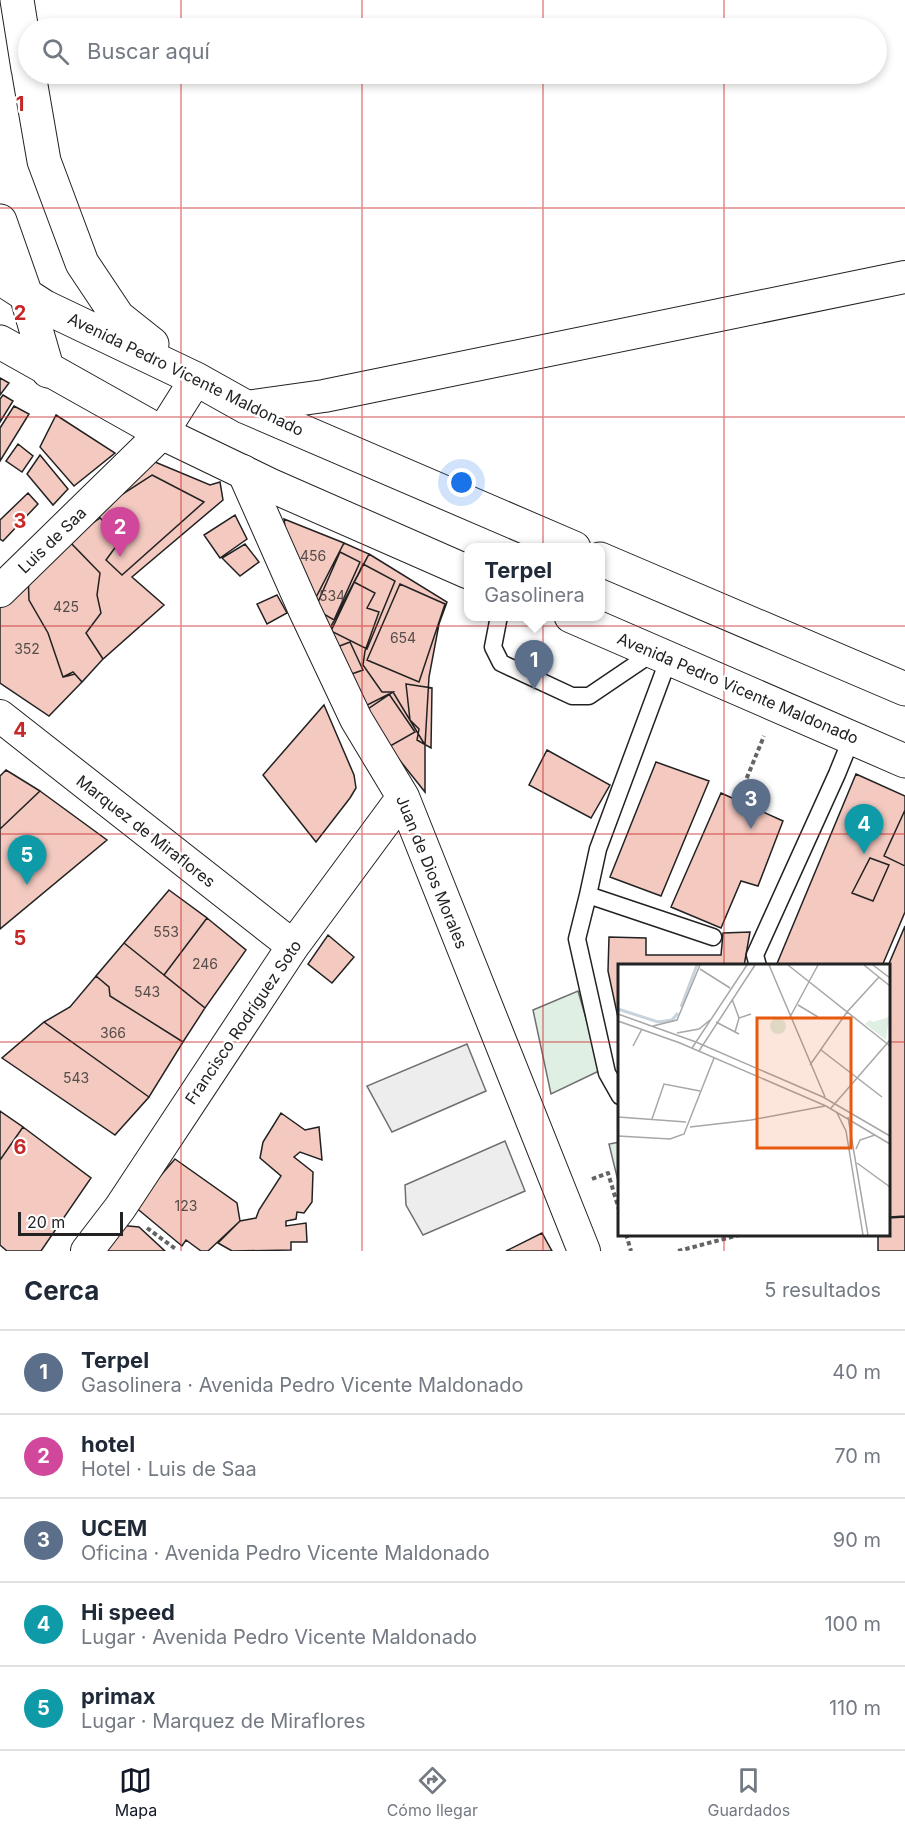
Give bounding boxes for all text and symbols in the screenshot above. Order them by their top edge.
search box [18,18,887,84]
icon: search [39,35,72,68]
text: Buscar aquí [87,38,210,64]
text: 1 [16,92,24,116]
text: 2 [14,301,26,325]
street label: Avenida Pedro Vicente Maldonado [65,308,307,440]
your location [447,468,476,497]
street label: Luis de Saa [14,503,90,577]
pin: 2 [100,508,140,557]
text: 3 [14,509,26,533]
popup [464,543,605,621]
house number: 456 [300,547,326,564]
text: Terpel [484,557,552,583]
text: Gasolinera [484,583,585,607]
house number: 534 [319,587,345,604]
house number: 425 [53,598,79,615]
street label: Avenida Pedro Vicente Maldonado [614,628,862,748]
house number: 654 [390,629,416,646]
house number: 352 [14,640,40,657]
pin: 1 [514,640,554,690]
text: 4 [13,718,27,742]
street label: Marquez de Miraflores [73,771,219,891]
pin: 3 [732,780,771,829]
street label: Juan de Dios Morales [392,792,472,952]
pin: 4 [844,804,884,854]
pin: 5 [8,836,46,885]
house number: 553 [153,923,179,940]
text: 5 [14,926,26,950]
street label: Francisco Rodríguez Soto [180,936,306,1108]
house number: 246 [192,955,218,972]
inset map [618,964,890,1236]
house number: 543 [134,983,160,1000]
house number: 366 [100,1024,126,1041]
house number: 543 [63,1069,89,1086]
text: 6 [14,1135,27,1159]
house number: 123 [175,1197,197,1214]
scale bar [18,1209,123,1236]
text: 20 m [27,1212,65,1232]
text: Cerca [24,1275,99,1306]
text: 5 resultados [764,1278,881,1302]
text: Terpel [81,1347,149,1373]
text: 1 [39,1360,48,1384]
text: 40 m [832,1360,881,1384]
text: Gasolinera · Avenida Pedro Vicente Maldonado [81,1373,524,1397]
text: hotel [81,1431,135,1457]
text: 2 [37,1444,50,1468]
text: 70 m [834,1444,881,1468]
text: Hotel · Luis de Saa [81,1457,257,1481]
text: UCEM [81,1515,147,1541]
text: 3 [37,1528,50,1552]
text: 90 m [833,1528,881,1552]
text: Oficina · Avenida Pedro Vicente Maldonado [81,1541,490,1565]
text: Hi speed [81,1599,175,1625]
text: 4 [37,1612,50,1636]
text: 100 m [824,1612,881,1636]
text: Lugar · Avenida Pedro Vicente Maldonado [81,1625,477,1649]
text: primax [81,1683,156,1709]
text: 5 [37,1696,50,1720]
text: 110 m [829,1696,881,1720]
text: Lugar · Marquez de Miraflores [81,1709,366,1733]
tab: Mapa [115,1764,157,1820]
tab: Cómo llegar [387,1764,478,1820]
tab: Guardados [707,1764,790,1820]

